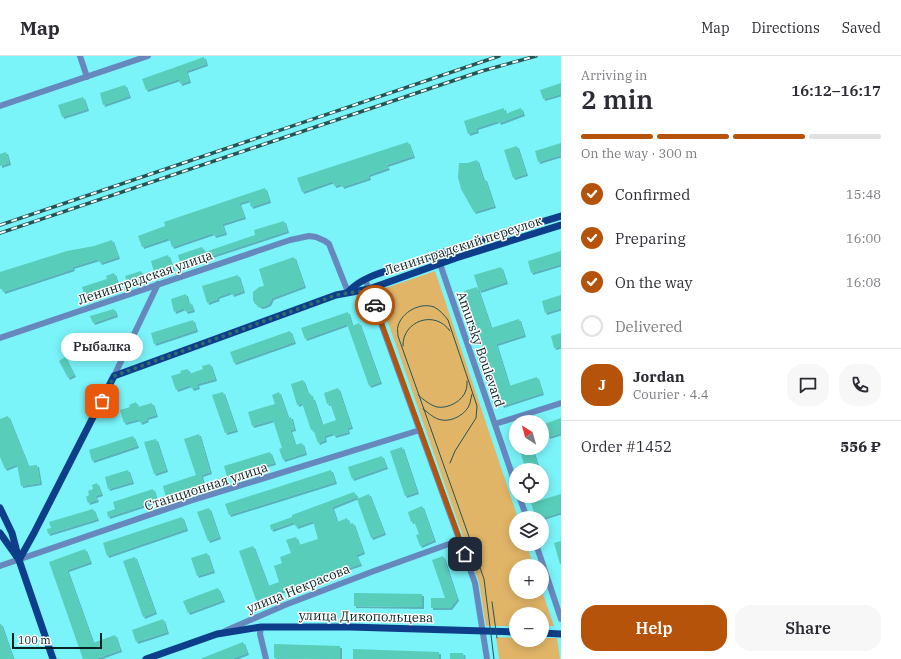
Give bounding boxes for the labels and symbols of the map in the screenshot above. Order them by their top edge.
street label: Ленинградский переулок [382,212,545,279]
street label: Ленинградская улица [76,246,215,309]
courier [355,285,395,325]
street label: Amursky Boulevard [453,289,508,409]
callout: Рыбалка [61,333,143,361]
pin [85,384,119,418]
north arrow [509,415,549,455]
street label: Станционная улица [142,458,270,514]
pin [448,537,482,571]
street label: улица Некрасова [244,560,352,617]
street label: улица Дикопольцева [299,607,433,626]
scale bar [12,631,102,650]

